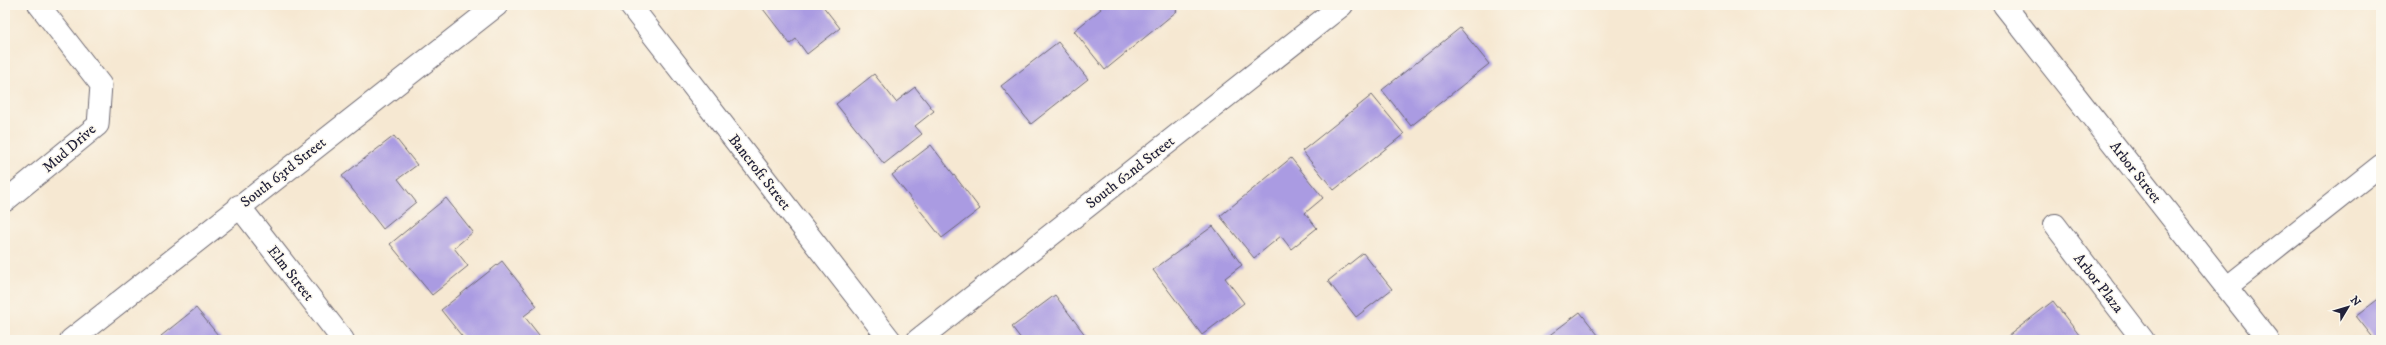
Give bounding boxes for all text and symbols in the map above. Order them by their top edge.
street label: Mud Drive [39,120,100,177]
street label: Bancroft Street [724,131,795,214]
street label: South 62nd Street [1082,132,1179,213]
street label: South 63rd Street [237,133,330,212]
street label: Arbor Street [2105,137,2166,207]
street label: Elm Street [263,242,318,305]
street label: Arbor Plaza [2069,250,2128,317]
north arrow [2328,287,2368,327]
text: N [2347,294,2363,309]

